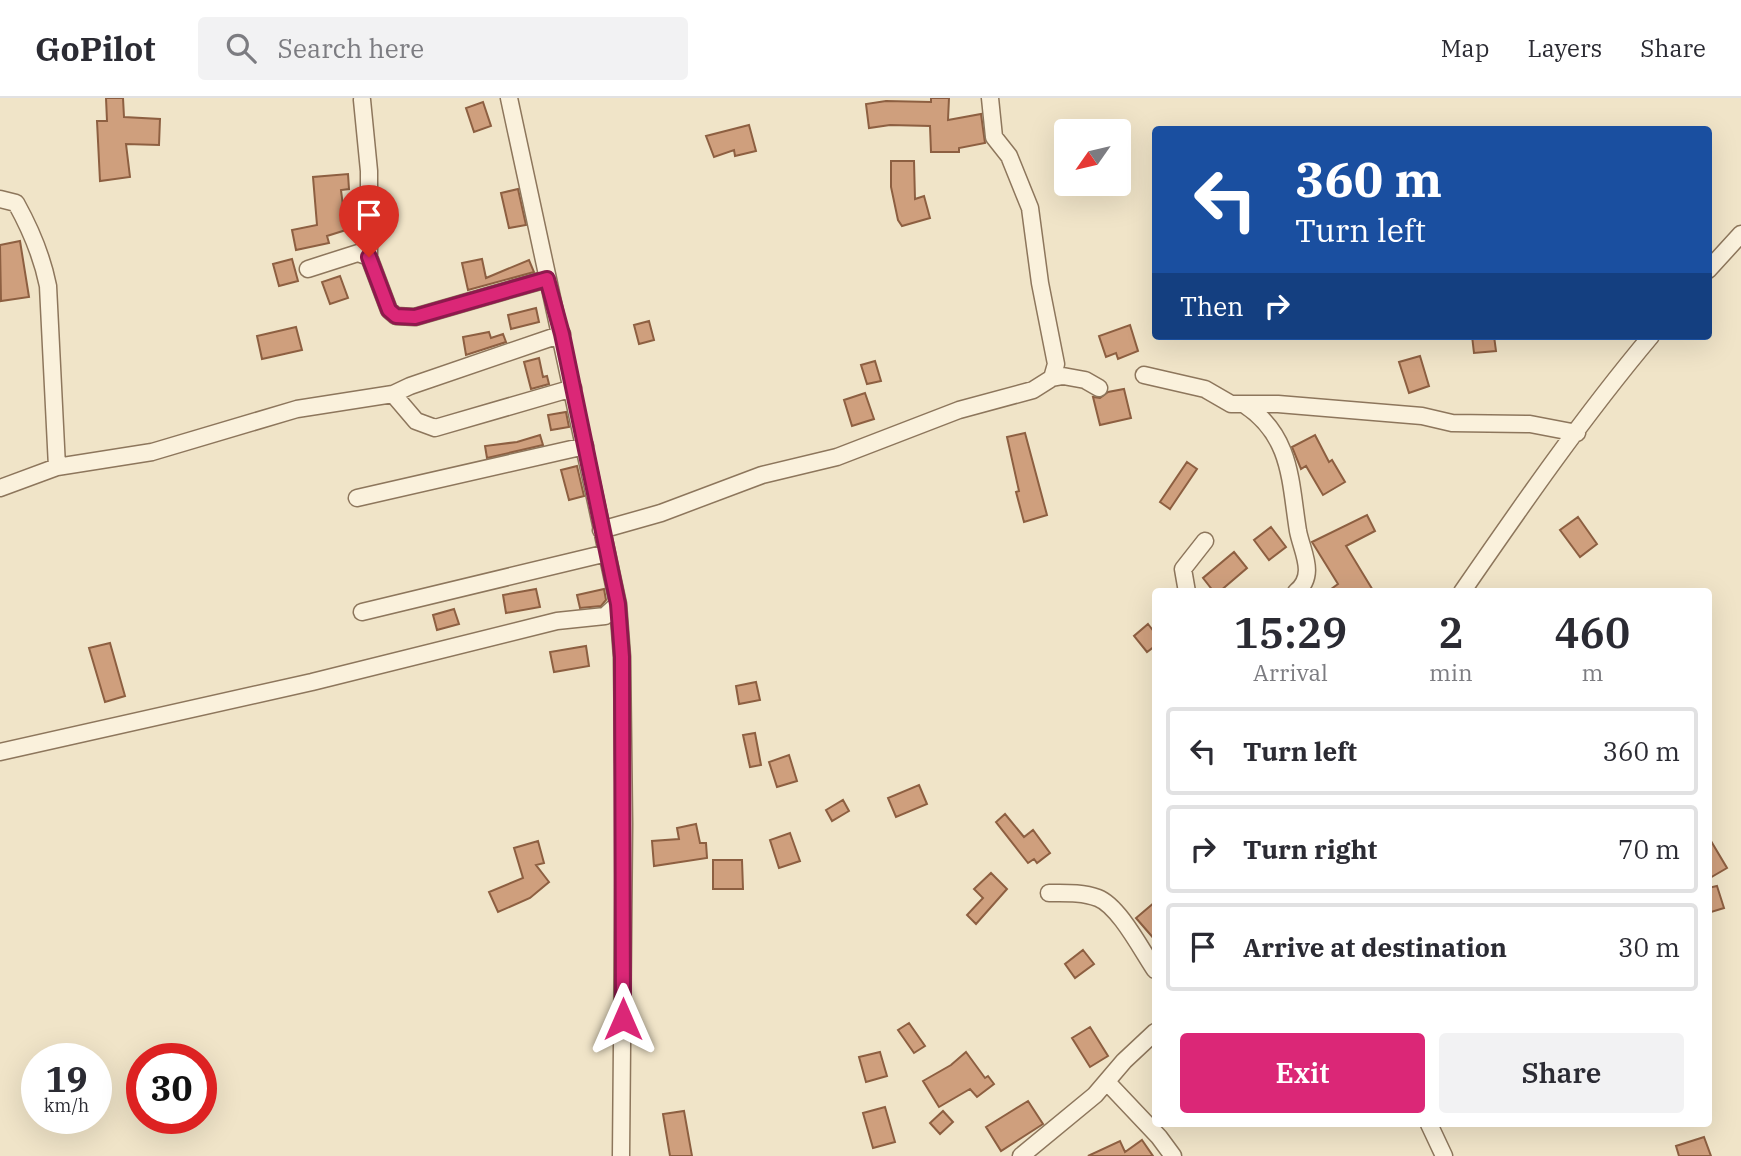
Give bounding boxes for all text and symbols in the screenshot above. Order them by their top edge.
search box [198,17,688,80]
text: GoPilot [35,27,156,70]
icon: search [222,29,260,67]
text: Search here [278,31,424,65]
text: Map [1441,32,1489,64]
text: Layers [1527,32,1602,64]
text: Share [1640,32,1706,64]
north arrow [1054,119,1130,196]
map controls [1054,119,1131,196]
text: 360 m [1295,147,1442,210]
icon: left [1180,154,1271,245]
pin [339,185,399,257]
icon: arrive [350,196,388,234]
text: Turn left [1295,209,1426,251]
icon: right [1258,287,1296,325]
text: Then [1180,289,1244,323]
text: 15:29 [1234,605,1347,660]
text: 2 [1438,605,1463,660]
text: 460 [1555,605,1630,660]
text: Arrival [1253,657,1328,687]
text: min [1429,657,1473,687]
text: m [1581,657,1603,687]
icon: left [1184,732,1222,770]
text: Turn left [1243,734,1357,768]
text: 360 m [1602,734,1680,768]
icon: right [1184,830,1222,868]
text: Turn right [1243,832,1377,866]
text: 70 m [1618,832,1680,866]
icon: arrive [1184,928,1222,966]
text: Arrive at destination [1243,930,1507,964]
text: 30 m [1618,930,1680,964]
position arrow [586,982,660,1056]
button: Exit [1180,1033,1425,1113]
button: Share [1439,1033,1684,1113]
speed limit sign: 30 [126,1043,217,1134]
text: 19 [45,1056,88,1102]
text: km/h [44,1094,89,1117]

